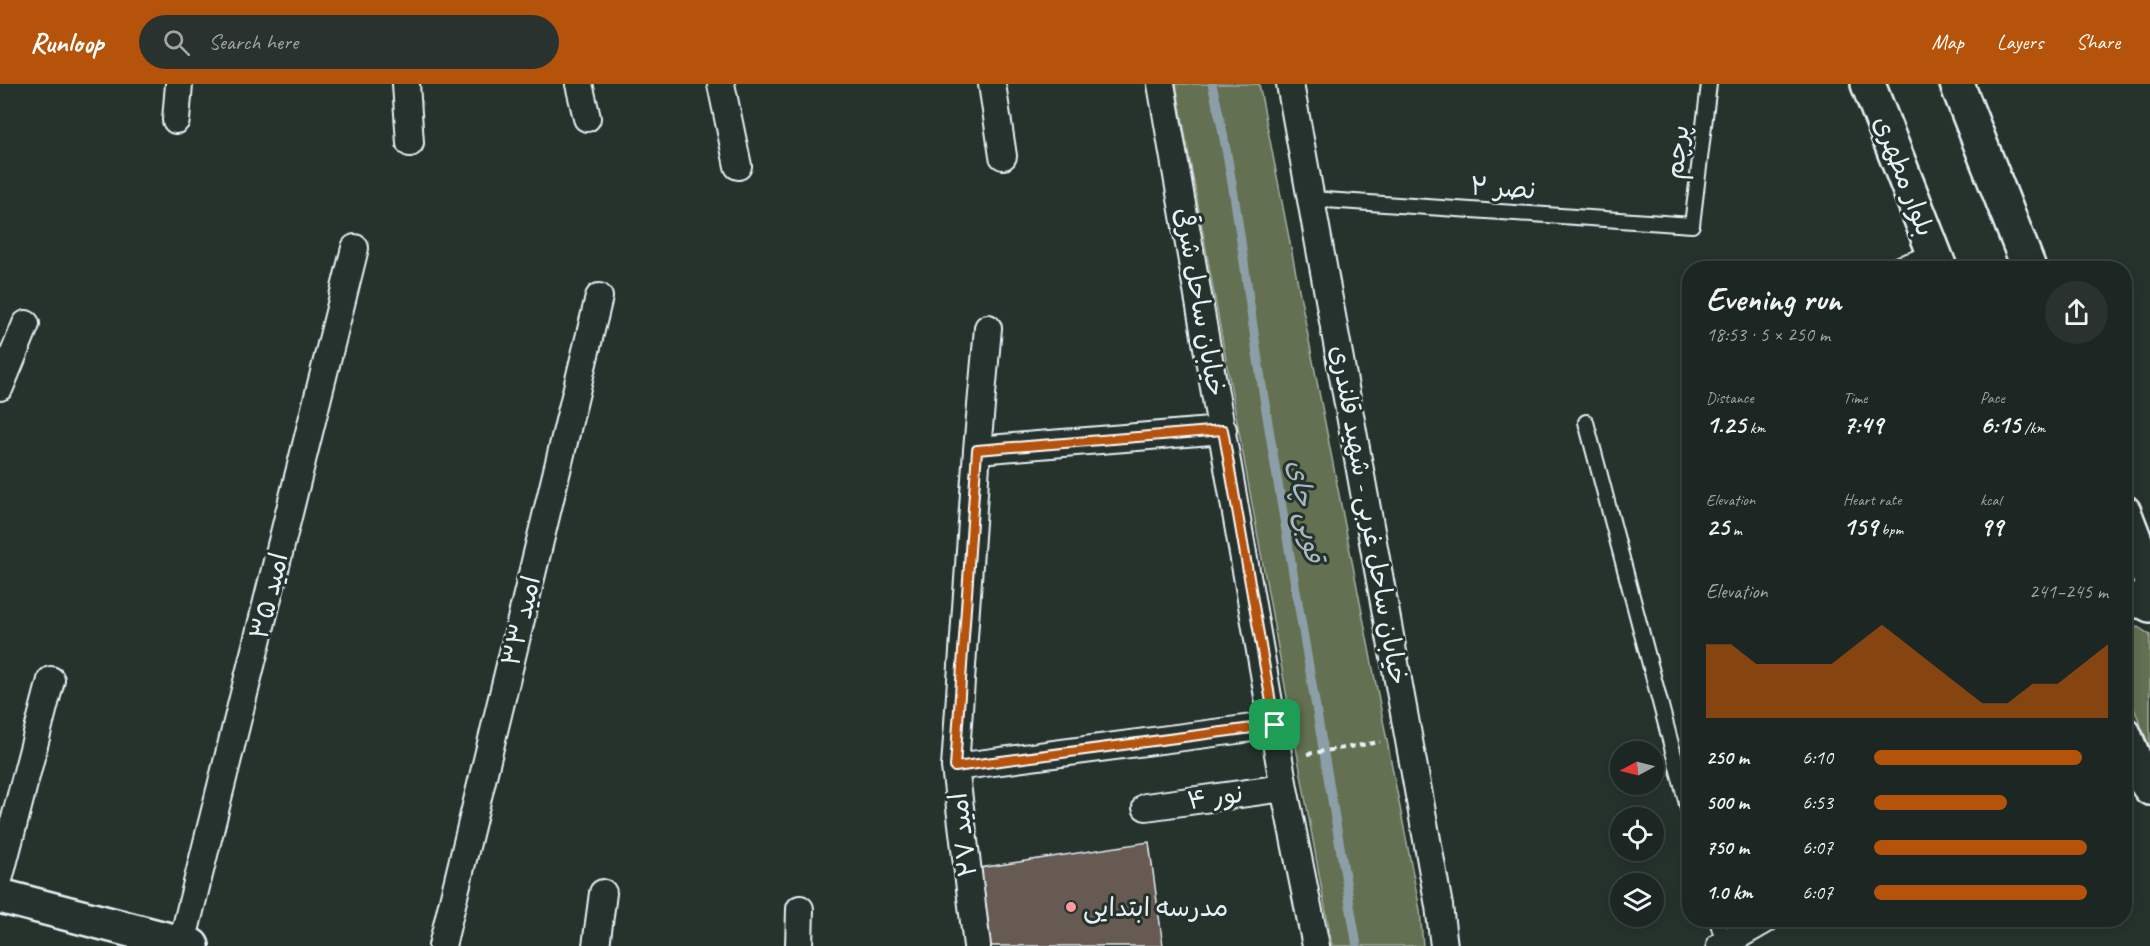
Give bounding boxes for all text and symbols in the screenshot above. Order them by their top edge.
search box [139,15,559,69]
text: Runloop [30,25,103,60]
icon: search [160,26,193,59]
text: Search here [208,28,298,56]
text: Map [1931,29,1964,55]
text: Layers [1997,29,2043,55]
text: Share [2076,29,2120,55]
street label: بلوار مطهری [1866,111,1942,241]
street label: پرچم [1657,123,1700,181]
street label: نصر ۲ [1469,169,1537,207]
street label: خیابان ساحل شرقی [1167,205,1233,399]
text: Evening run [1706,278,1841,320]
button: share [2045,281,2108,344]
text: 18:53 · 5 × 250 m [1706,322,1830,347]
street label: خیابان ساحل غربی - شهید قلندری [1323,343,1415,687]
text: Distance [1706,388,1754,408]
text: Time [1843,388,1867,408]
text: Pace [1980,388,2005,408]
text: 1.25 [1706,408,1746,441]
text: 7:49 [1843,408,1883,441]
text: 6:15 [1980,408,2020,441]
text: km [1746,418,1765,438]
text: /km [2020,418,2045,438]
water label: قوبی چای [1279,457,1332,567]
text: Elevation [1706,490,1755,510]
text: Heart rate [1843,490,1901,510]
text: kcal [1980,490,2001,510]
text: 25 [1706,510,1729,543]
text: 159 [1843,510,1877,543]
text: 99 [1980,510,2003,543]
text: m [1729,520,1742,540]
text: bpm [1877,520,1903,540]
street label: امید ۳۵ [242,549,296,643]
street label: امید ۳۳ [494,573,548,669]
text: Elevation [1706,579,1768,604]
text: 241–245 m [2029,579,2108,604]
pin [1249,699,1300,750]
icon: arrive [1258,708,1291,741]
north arrow [1610,741,1664,795]
map controls [1610,741,1664,927]
text: 250 m [1706,745,1749,770]
text: 6:10 [1802,745,1833,770]
street label: نور ۴ [1185,777,1245,817]
text: 500 m [1706,790,1749,815]
text: 6:53 [1802,790,1833,815]
street label: امید ۲۷ [941,791,985,879]
button: locate [1610,807,1664,861]
text: 750 m [1706,835,1749,860]
text: 6:07 [1802,835,1833,860]
button: layers [1610,873,1664,927]
text: 1.0 km [1706,880,1753,905]
text: 6:07 [1802,880,1833,905]
place label: مدرسه ابتدایی [1083,891,1228,924]
marker: مدرسه ابتدایی [1064,900,1078,914]

